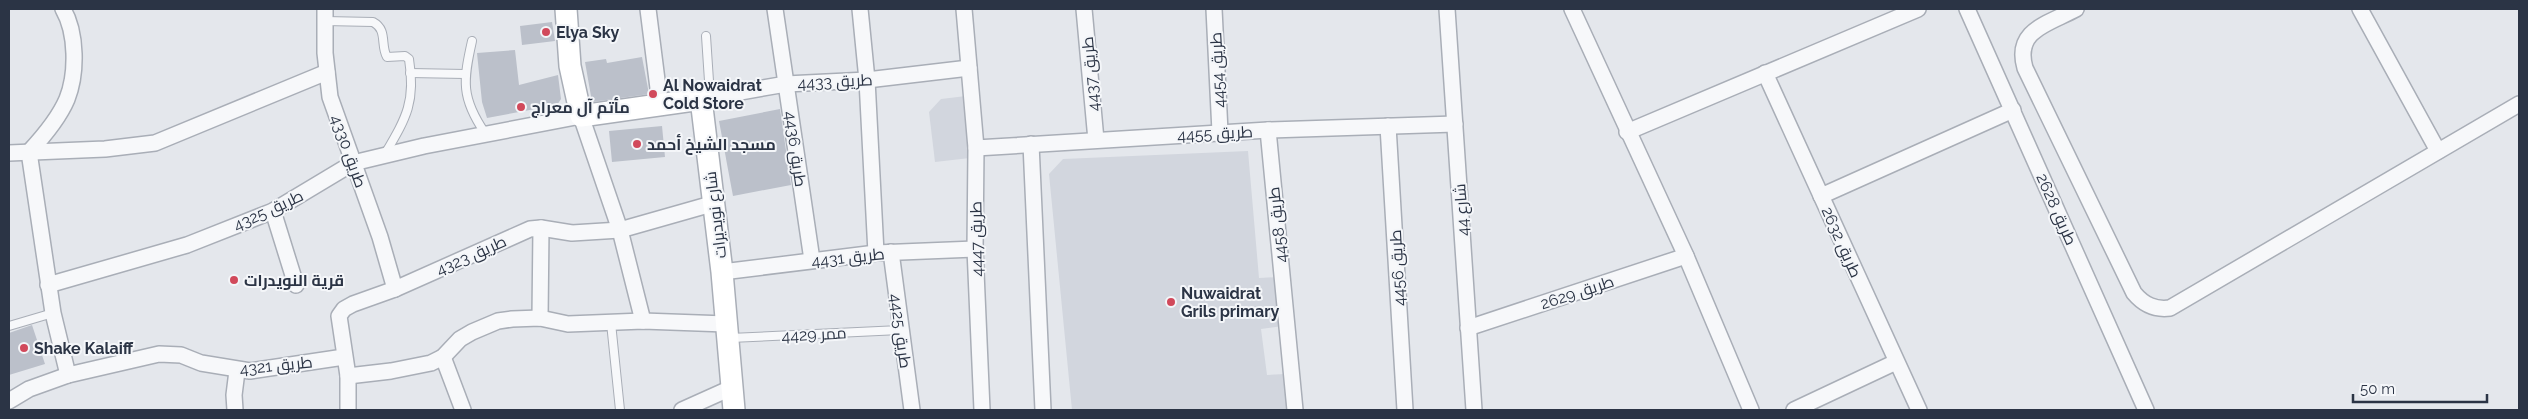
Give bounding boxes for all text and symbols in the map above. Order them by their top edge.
place label: Elya Sky [556,23,620,42]
marker: Elya Sky [540,26,552,38]
street label: طريق 4454 [1206,32,1230,108]
street label: طريق 4437 [1078,36,1104,112]
street label: طريق 4433 [797,70,873,94]
place label: Al Nowaidrat Cold Store [663,76,762,113]
marker: Al Nowaidrat Cold Store [647,88,659,100]
place label: مأتم آل معراج [531,97,630,119]
marker: مأتم آل معراج [515,101,527,113]
street label: طريق 4436 [780,110,810,188]
street label: طريق 4330 [326,112,370,191]
street label: طريق 4455 [1177,122,1253,146]
place label: مسجد الشيخ أحمد [647,134,776,155]
marker: مسجد الشيخ أحمد [631,138,643,150]
street label: شارع نويديرات [701,170,732,259]
street label: طريق 2628 [2031,170,2081,248]
street label: شارع 44 [1450,183,1475,237]
street label: طريق 4325 [230,186,307,236]
street label: طريق 4458 [1264,186,1292,264]
street label: طريق 4447 [966,201,988,277]
street label: طريق 2632 [1817,204,1866,281]
street label: طريق 4456 [1386,229,1410,307]
street label: طريق 4323 [433,232,510,280]
street label: طريق 4431 [811,244,886,272]
place label: قرية النويدرات [244,271,344,290]
street label: طريق 2629 [1538,272,1617,314]
marker: قرية النويدرات [228,274,240,286]
place label: Nuwaidrat Grils primary [1181,284,1279,321]
street label: طريق 4425 [885,293,915,370]
marker: Nuwaidrat Grils primary [1165,296,1177,308]
street label: ممر 4429 [781,323,847,346]
place label: Shake Kalaiff [34,339,134,358]
marker: Shake Kalaiff [18,342,30,354]
street label: طريق 4321 [239,352,314,380]
scale bar [2353,372,2487,404]
text: 50 m [2360,380,2395,398]

